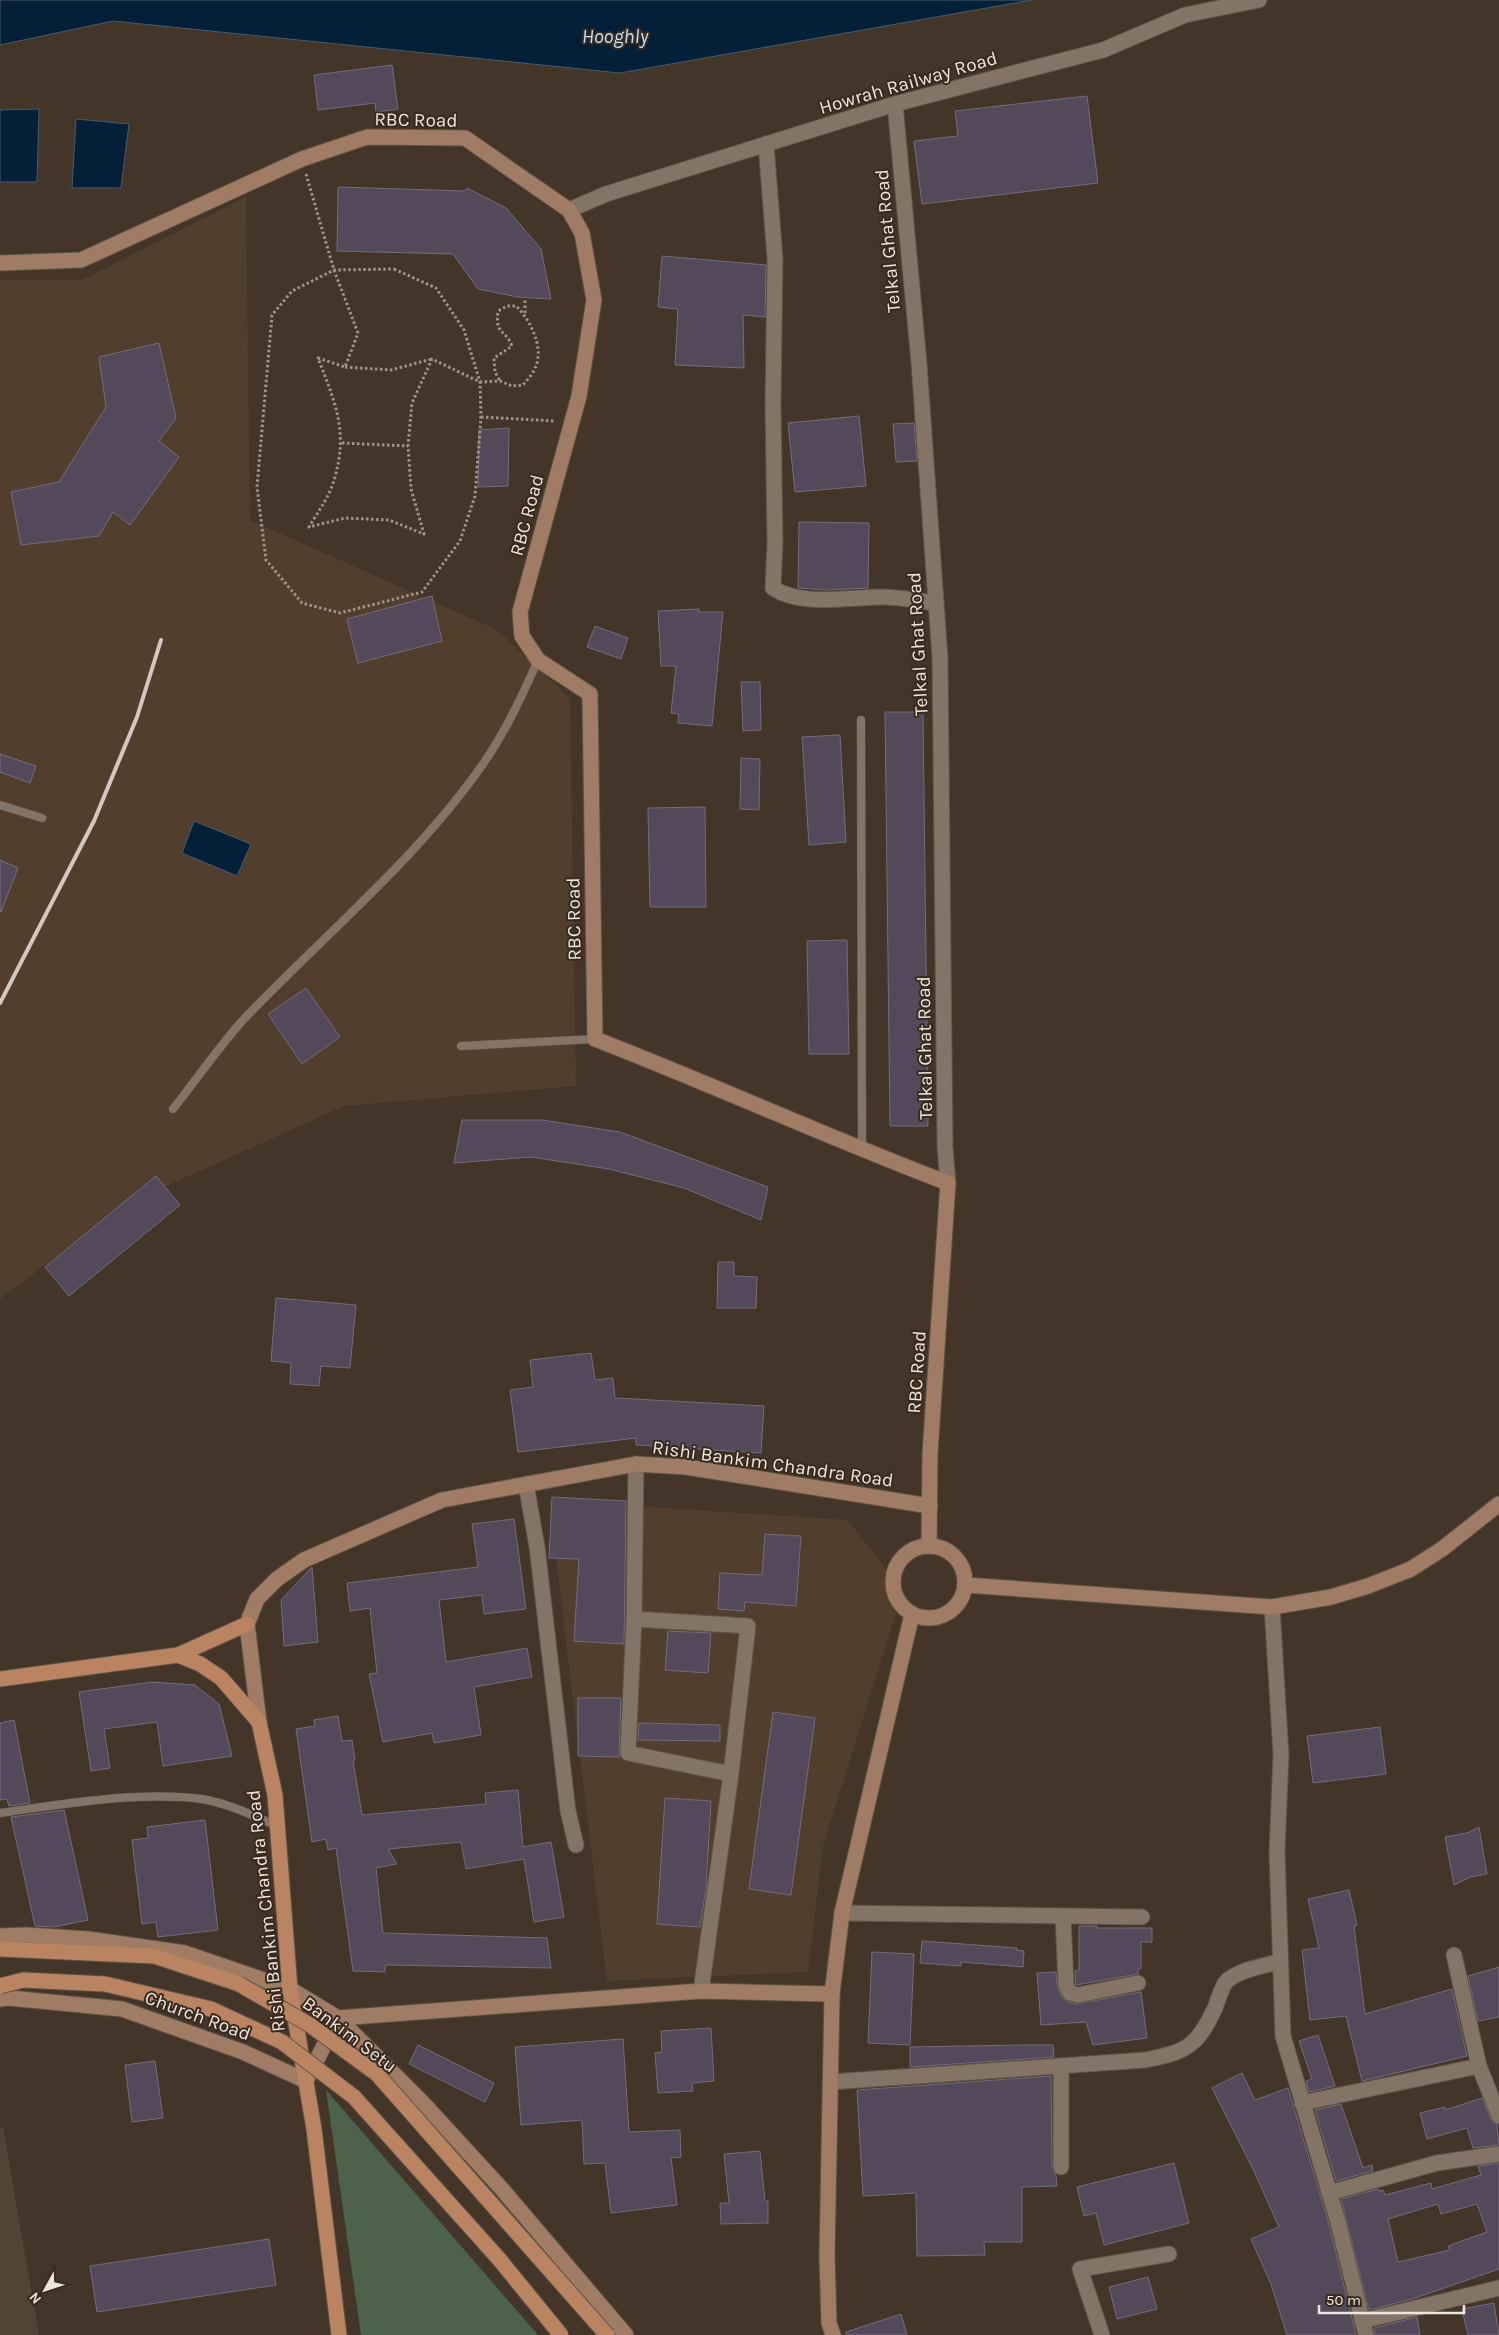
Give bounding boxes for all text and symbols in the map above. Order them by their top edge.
water label: Hooghly [582,25,650,48]
street label: Howrah Railway Road [817,47,1000,119]
street label: RBC Road [374,108,458,132]
street label: Telkal Ghat Road [871,168,905,313]
street label: RBC Road [506,472,548,558]
street label: Telkal Ghat Road [903,572,933,716]
street label: RBC Road [562,877,586,961]
street label: Telkal Ghat Road [913,976,937,1120]
street label: RBC Road [903,1330,931,1414]
street label: Rishi Bankim Chandra Road [651,1436,895,1492]
street label: Rishi Bankim Chandra Road [242,1789,290,2033]
street label: Church Road [142,1987,254,2045]
street label: Bankim Setu [298,1992,401,2077]
north arrow [20,2265,70,2315]
scale bar [1319,2282,1464,2314]
text: N [26,2289,45,2307]
text: 50 m [1326,2291,1361,2309]

